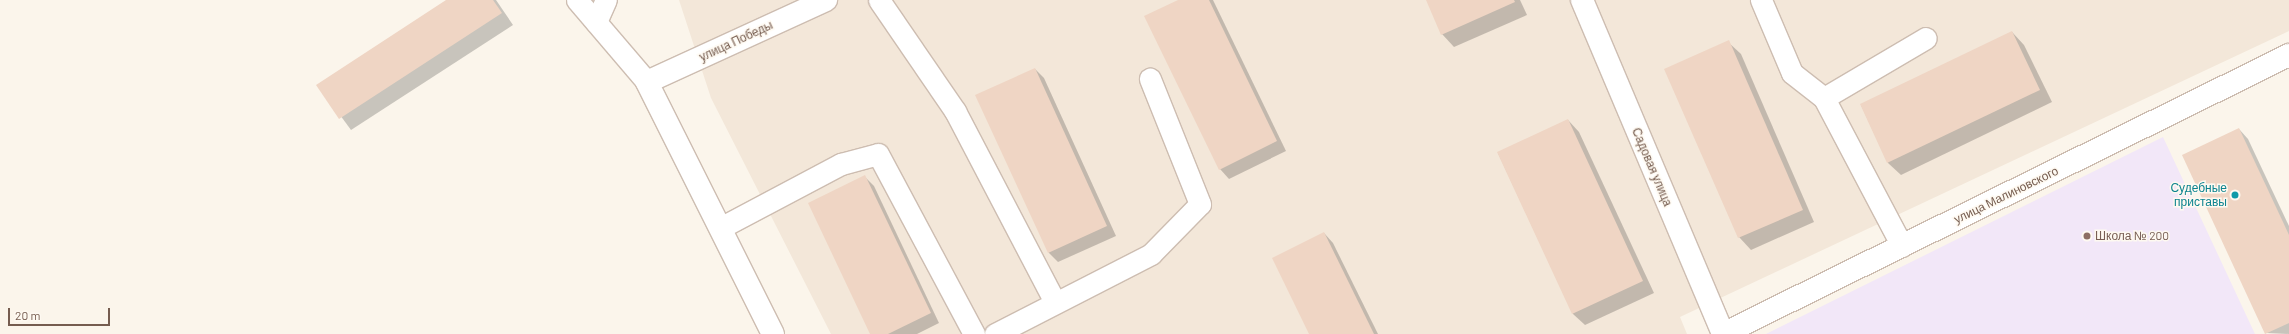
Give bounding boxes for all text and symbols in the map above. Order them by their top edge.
street label: улица Победы [697,18,775,64]
street label: Садовая улица [1629,126,1675,208]
street label: улица Малиновского [1951,163,2061,227]
place label: Судебные приставы [2170,181,2227,209]
marker: Судебные приставы [2230,190,2240,200]
place label: Школа № 200 [2095,229,2169,243]
marker: Школа № 200 [2082,231,2092,241]
scale bar [10,300,112,326]
text: 20 m [15,308,41,322]

